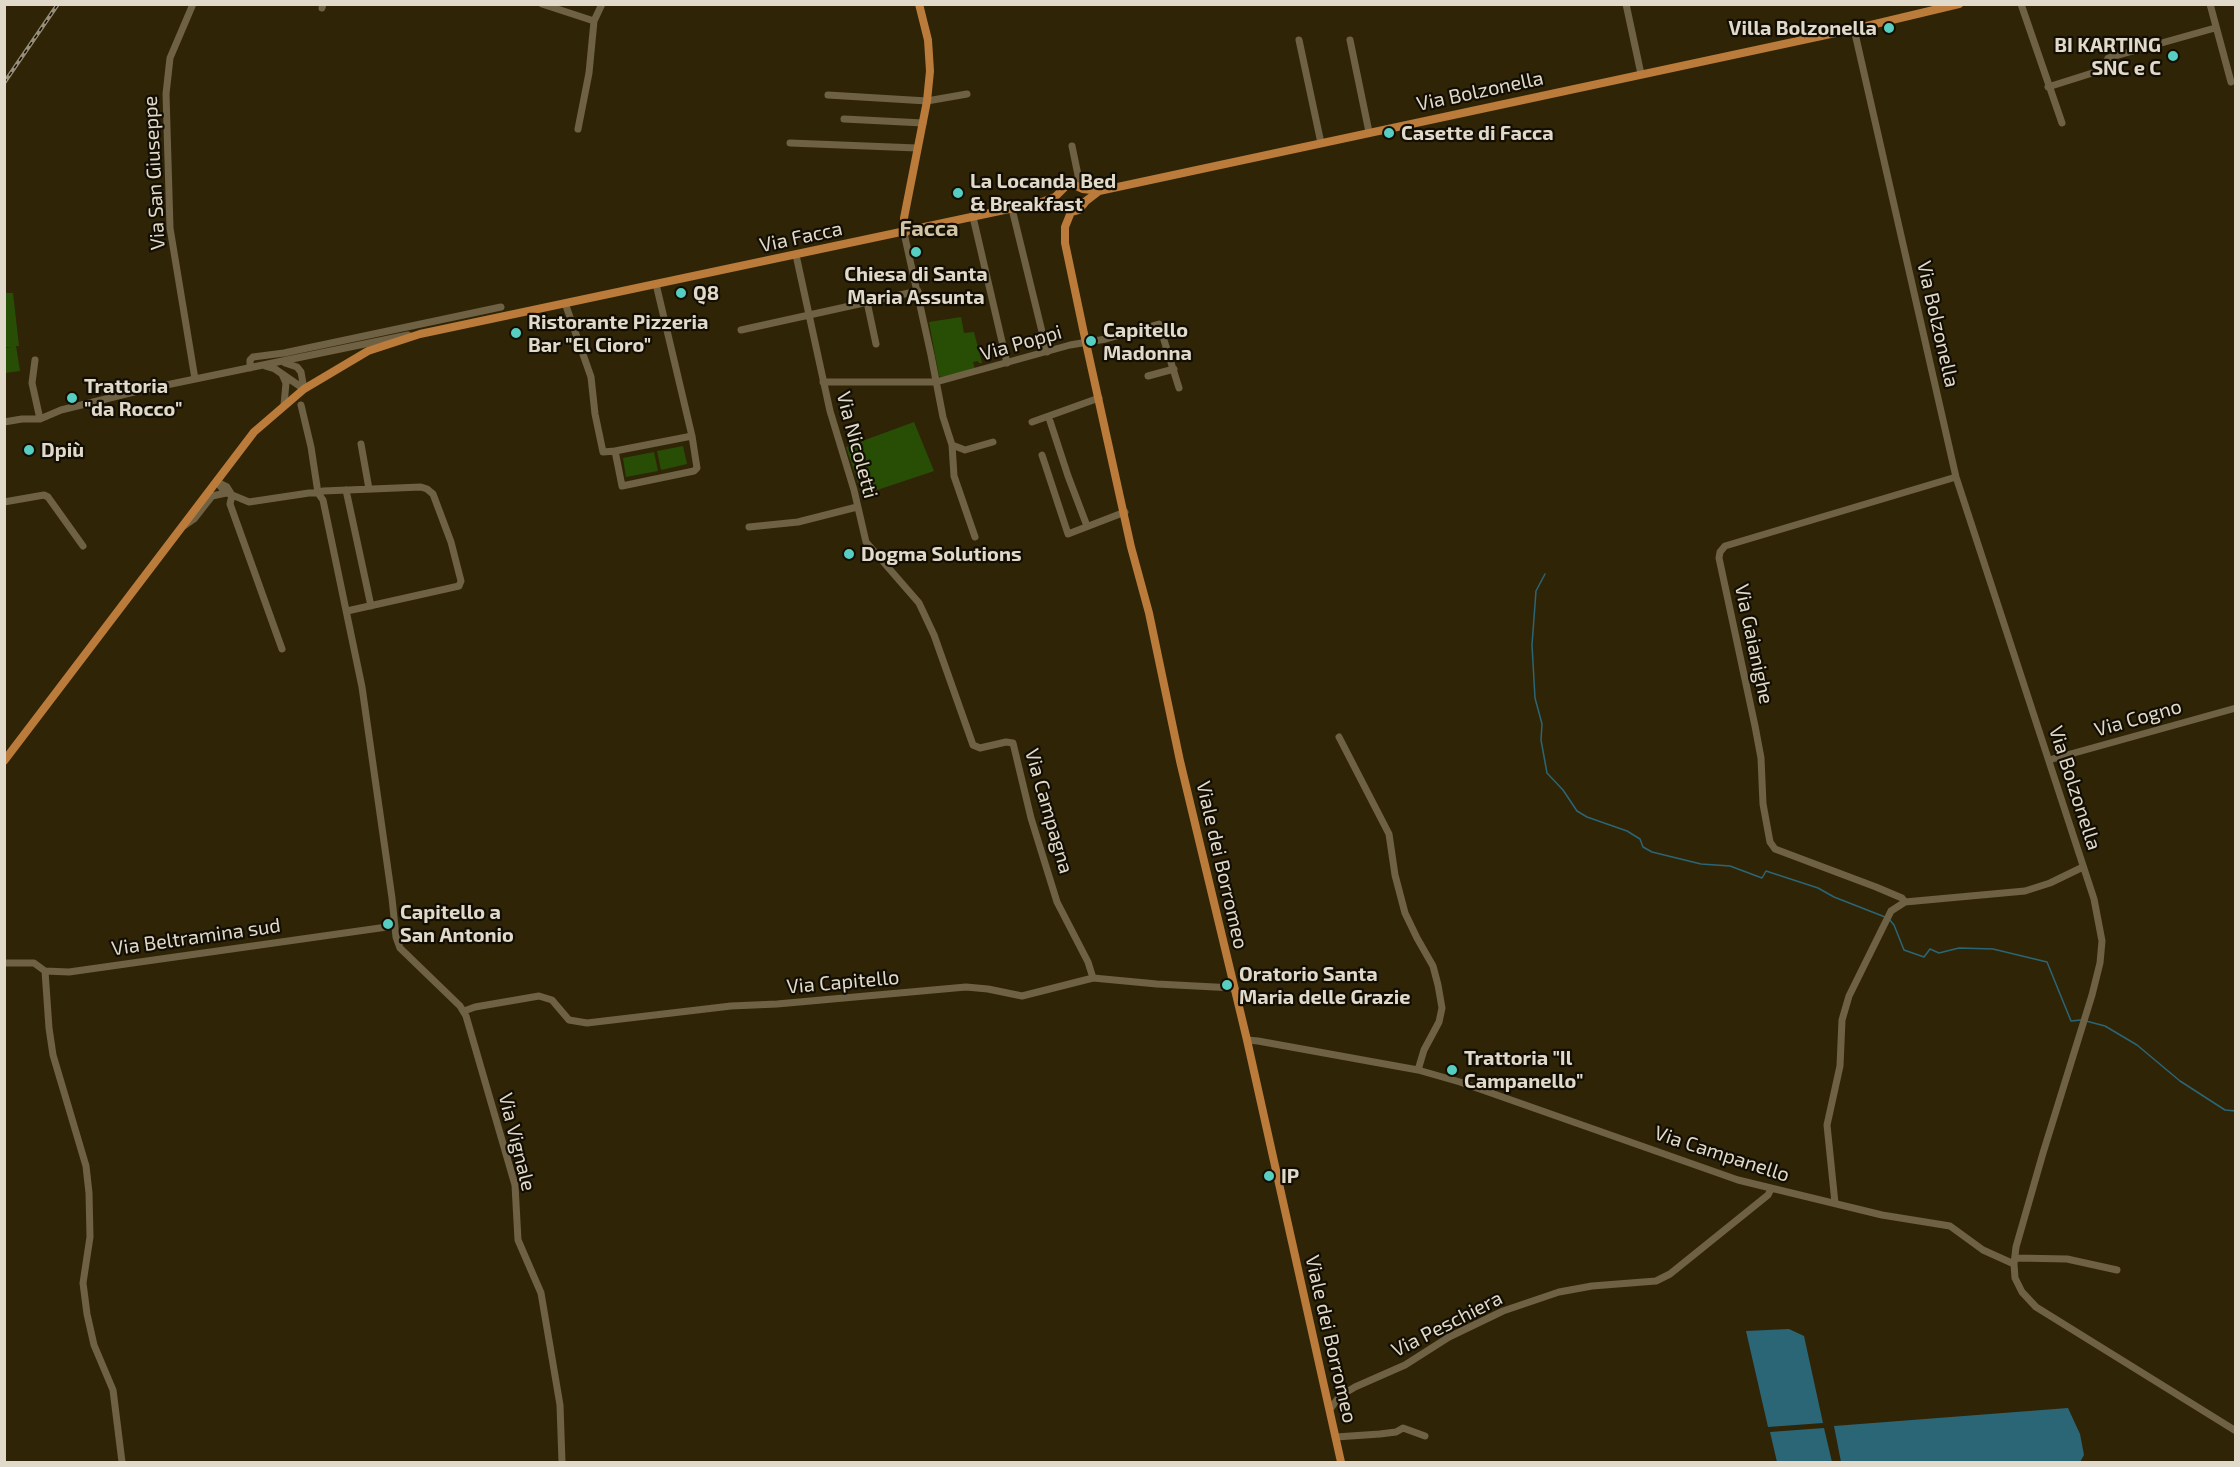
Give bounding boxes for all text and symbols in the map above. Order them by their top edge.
place label: Villa Bolzonella [1729,16,1877,40]
marker: Villa Bolzonella [1882,21,1896,35]
place label: BI KARTING SNC e C [2054,33,2161,80]
marker: BI KARTING SNC e C [2166,49,2180,63]
street label: Via Bolzonella [1414,66,1546,116]
street label: Via San Giuseppe [138,95,170,251]
place label: Casette di Facca [1401,121,1554,145]
marker: Casette di Facca [1382,126,1396,140]
place label: La Locanda Bed & Breakfast [970,169,1116,216]
marker: La Locanda Bed & Breakfast [951,186,965,200]
district label: Facca [899,216,959,242]
street label: Via Facca [757,217,845,257]
marker: Chiesa di Santa Maria Assunta [909,245,923,259]
street label: Via Bolzonella [1912,258,1964,390]
place label: Chiesa di Santa Maria Assunta [844,262,988,309]
place label: Q8 [693,281,719,305]
marker: Q8 [674,286,688,300]
place label: Ristorante Pizzeria Bar "El Cioro" [528,310,708,357]
place label: Capitello Madonna [1103,318,1192,365]
street label: Via Poppi [977,320,1065,366]
marker: Ristorante Pizzeria Bar "El Cioro" [509,326,523,340]
marker: Capitello Madonna [1084,334,1098,348]
place label: Trattoria "da Rocco" [84,374,182,421]
street label: Via Nicoletti [831,389,883,501]
marker: Trattoria "da Rocco" [65,391,79,405]
place label: Dpiù [41,438,84,462]
marker: Dpiù [22,443,36,457]
place label: Dogma Solutions [861,542,1022,566]
marker: Dogma Solutions [842,547,856,561]
street label: Via Gaianighe [1730,582,1778,706]
street label: Via Cogno [2092,694,2184,742]
street label: Via Bolzonella [2044,723,2106,853]
street label: Via Campagna [1020,746,1078,876]
street label: Viale dei Borromeo [1191,779,1253,951]
place label: Capitello a San Antonio [400,900,514,947]
street label: Via Beltramina sud [110,913,282,961]
marker: Capitello a San Antonio [381,917,395,931]
place label: Oratorio Santa Maria delle Grazie [1239,962,1411,1009]
street label: Via Capitello [786,965,900,999]
marker: Oratorio Santa Maria delle Grazie [1220,978,1234,992]
place label: Trattoria "Il Campanello" [1464,1046,1583,1093]
marker: Trattoria "Il Campanello" [1445,1063,1459,1077]
street label: Via Vignale [493,1091,541,1193]
street label: Via Campanello [1651,1121,1793,1187]
place label: IP [1281,1164,1299,1188]
marker: IP [1262,1169,1276,1183]
street label: Viale dei Borromeo [1300,1253,1362,1425]
street label: Via Peschiera [1388,1286,1506,1362]

